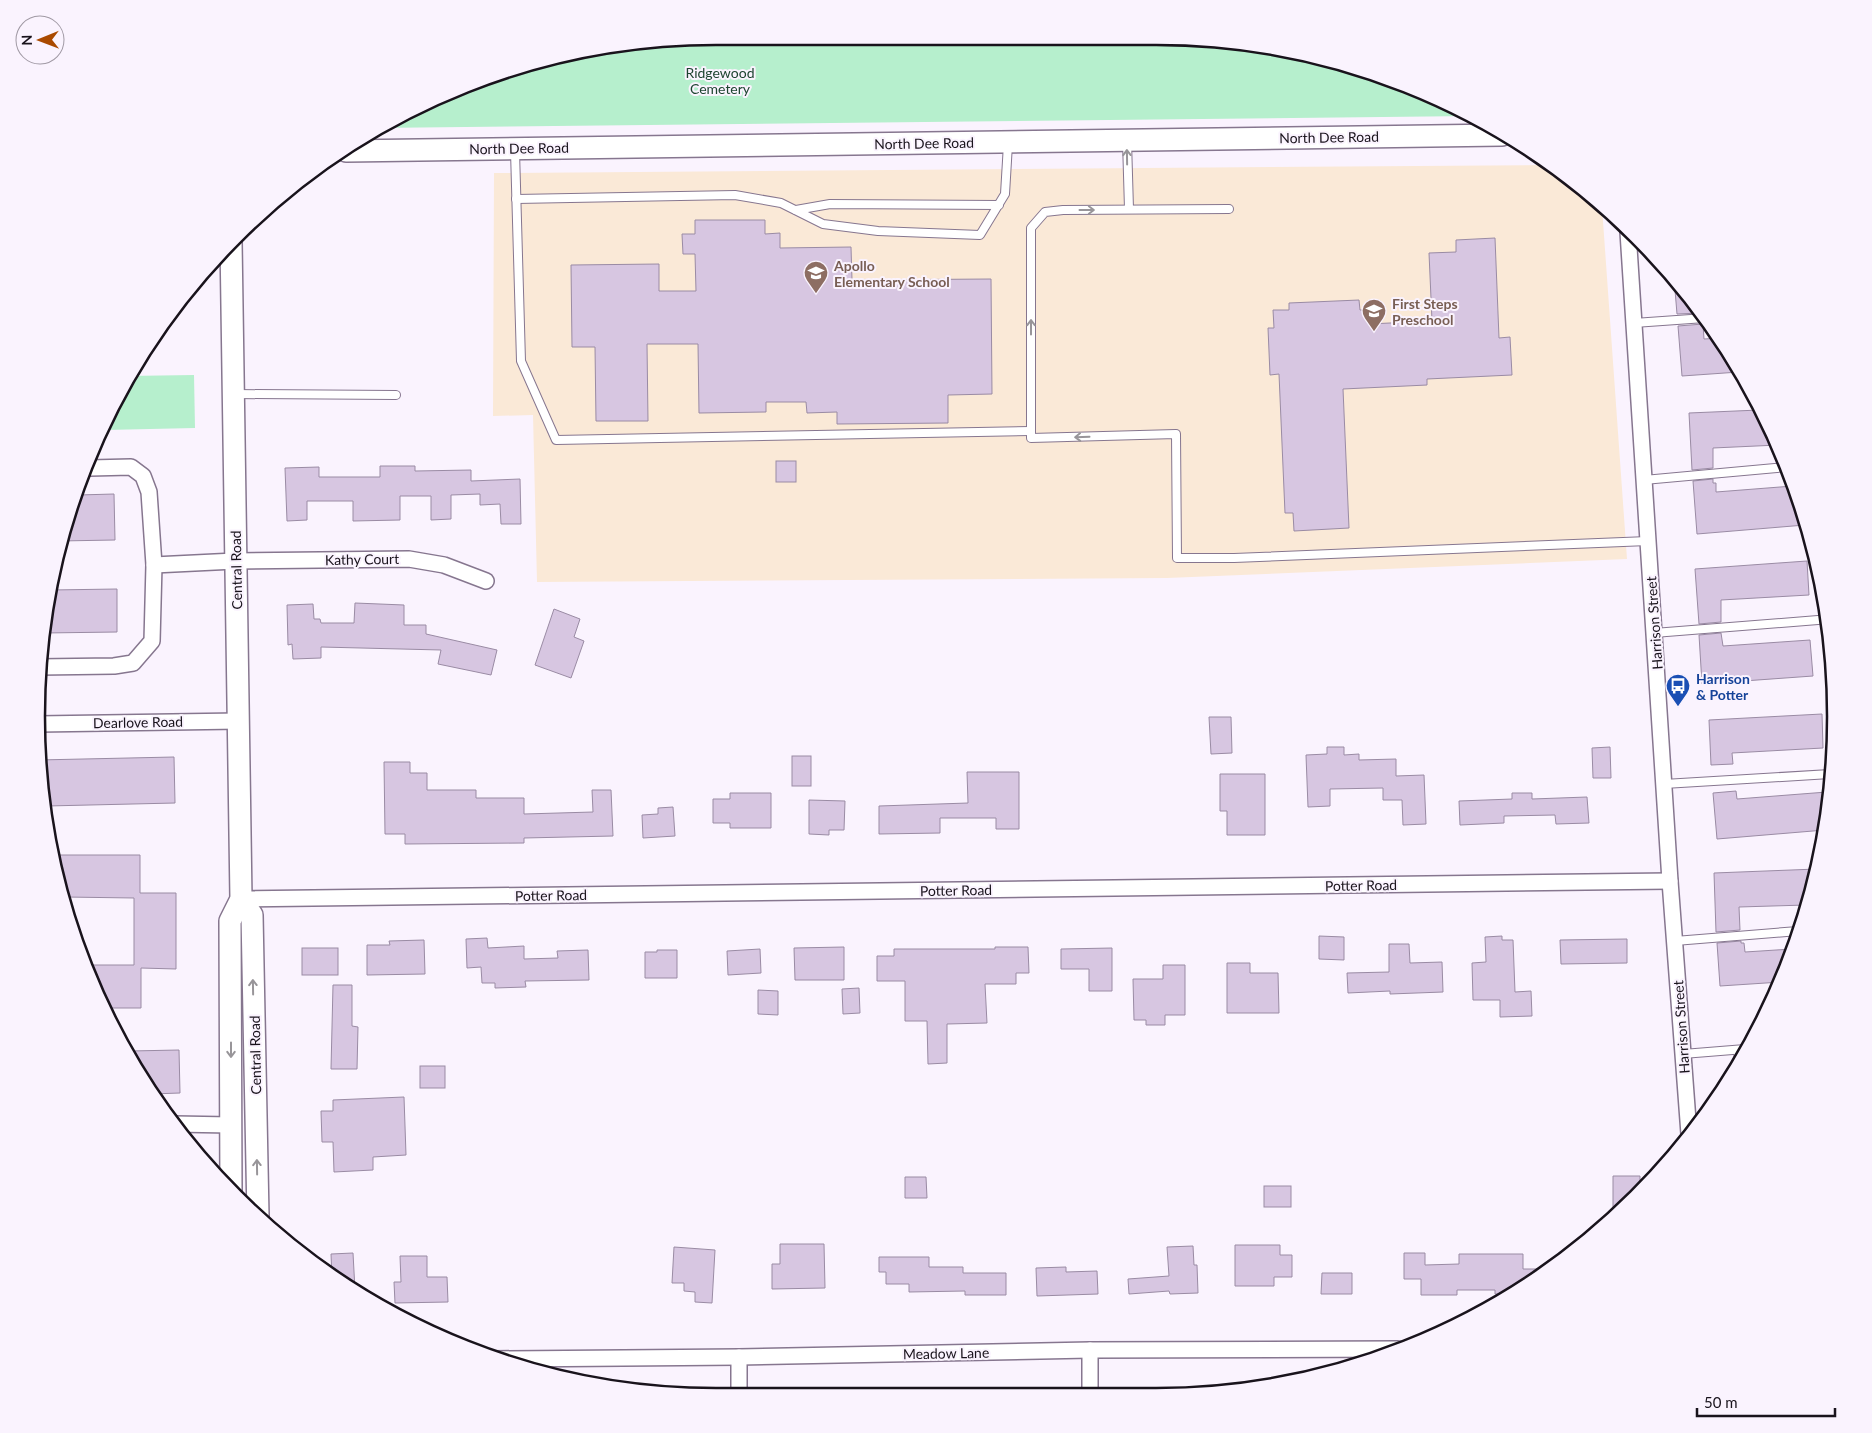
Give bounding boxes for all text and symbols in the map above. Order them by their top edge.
north arrow [15,15,65,65]
text: N [18,35,35,46]
park label: Ridgewood Cemetery [686,64,754,97]
street label: North Dee Road [1279,128,1379,146]
street label: North Dee Road [874,134,974,152]
street label: North Dee Road [469,139,569,157]
one-way arrow [1122,149,1132,166]
one-way arrow [1079,205,1095,214]
place label: Apollo Elementary School [833,257,950,290]
school or university icon: Apollo Elementary School [803,260,829,294]
place label: First Steps Preschool [1392,295,1458,328]
school or university icon: First Steps Preschool [1361,298,1387,332]
one-way arrow [1026,319,1036,336]
one-way arrow [1074,432,1090,441]
street label: Central Road [227,530,245,610]
street label: Kathy Court [325,550,399,568]
street label: Harrison Street [1642,576,1666,670]
place label: Harrison & Potter [1696,670,1750,703]
bus stop icon: Harrison & Potter [1665,673,1691,707]
street label: Dearlove Road [93,713,183,731]
street label: Potter Road [1325,876,1397,894]
street label: Potter Road [920,881,992,899]
street label: Potter Road [515,886,587,904]
one-way arrow [248,979,258,996]
street label: Harrison Street [1669,980,1693,1074]
street label: Central Road [246,1015,264,1095]
one-way arrow [226,1042,236,1058]
one-way arrow [252,1159,261,1175]
street label: Meadow Lane [903,1344,989,1362]
scale bar [1697,1386,1834,1418]
text: 50 m [1704,1393,1738,1411]

